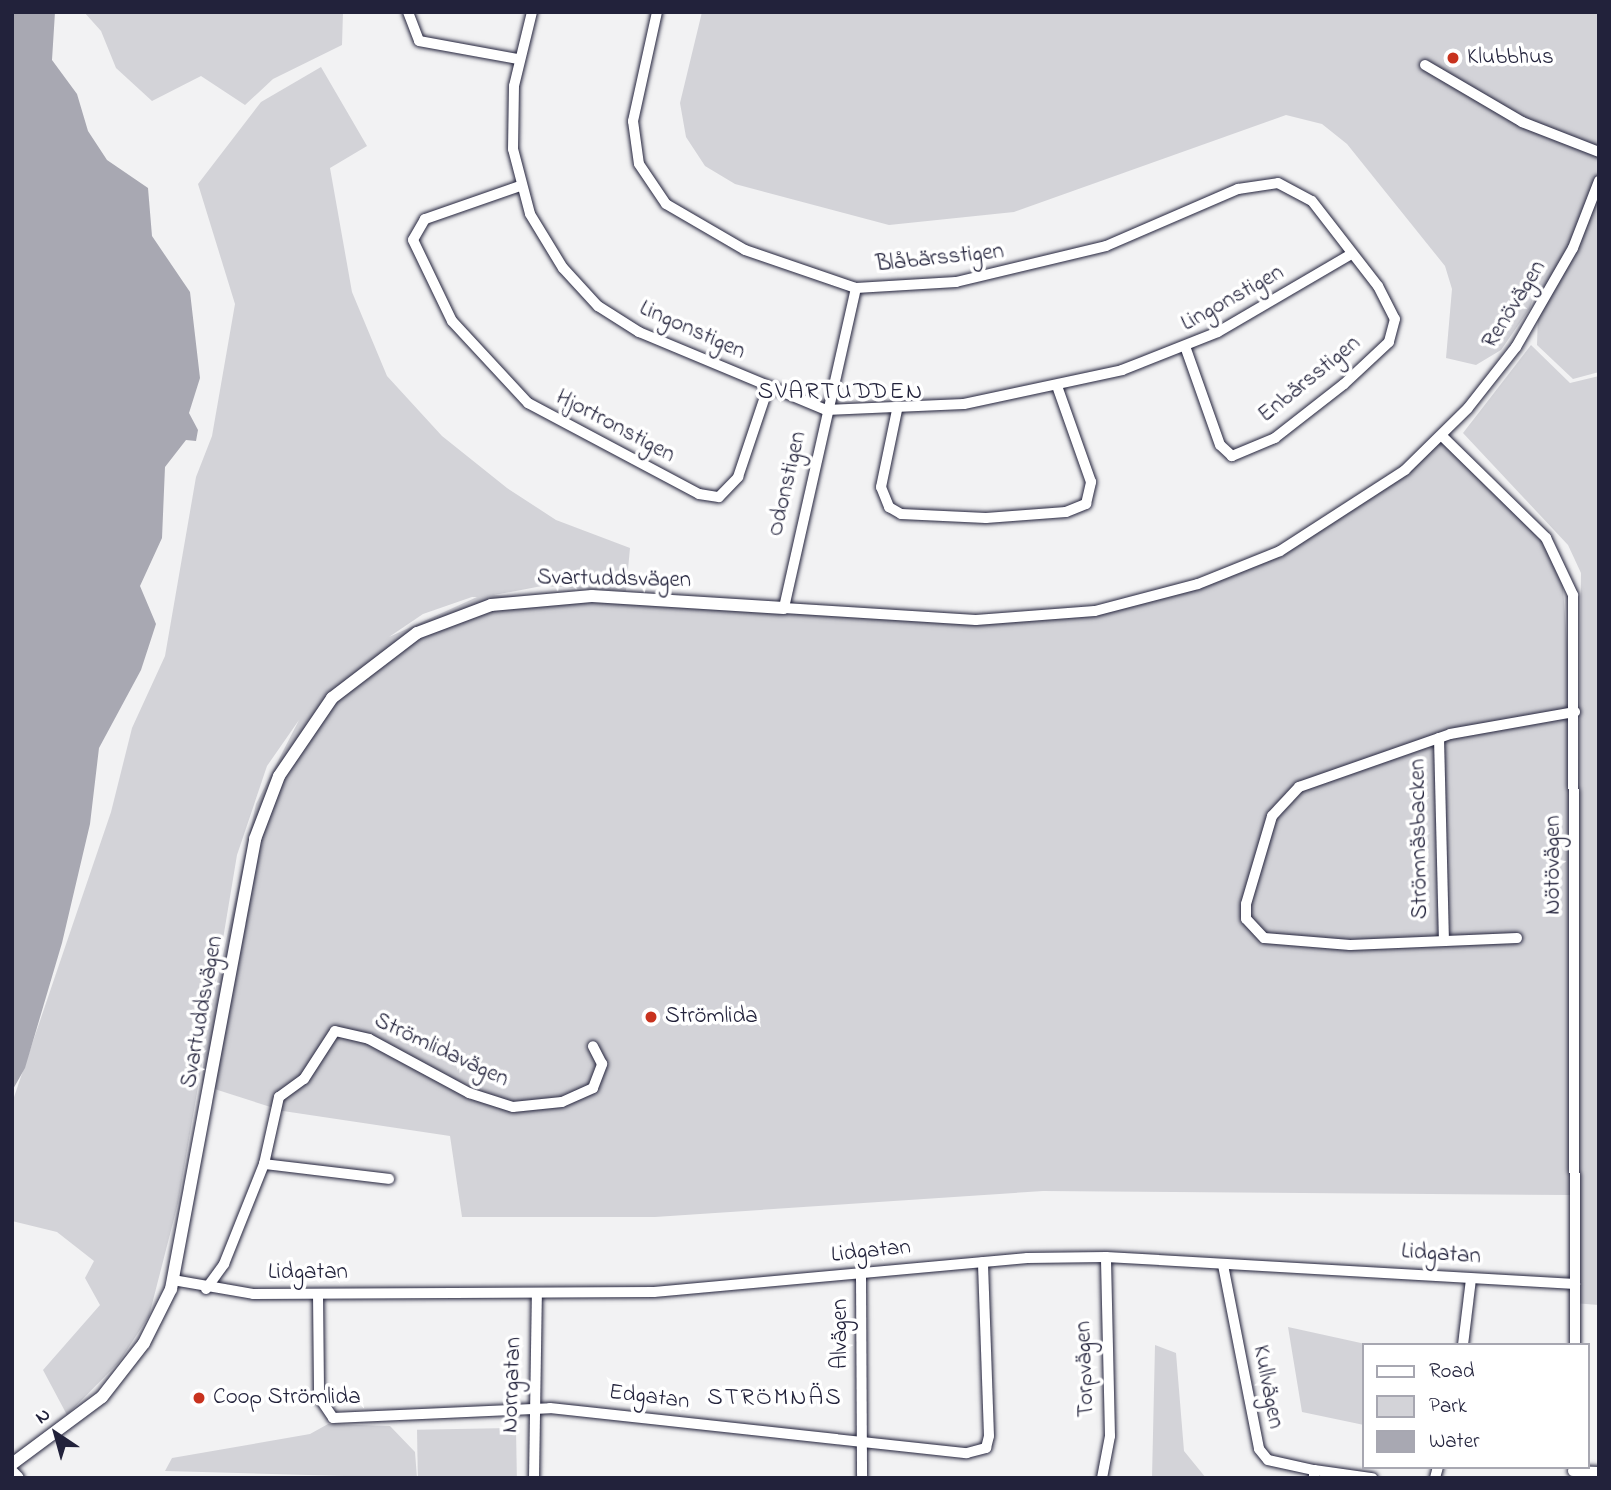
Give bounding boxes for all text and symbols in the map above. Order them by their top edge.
place label: Klubbhus [1467,44,1554,72]
marker: Klubbhus [1445,50,1461,66]
street label: Blåbärsstigen [875,239,1005,279]
street label: Renövägen [1477,256,1553,354]
street label: Lingonstigen [1177,259,1289,339]
street label: Lingonstigen [635,295,749,367]
street label: Enbärsstigen [1253,330,1367,430]
district label: SVARTUDDEN [759,379,923,407]
street label: Hjortronstigen [551,384,679,470]
street label: Odonstigen [763,429,813,539]
street label: Svartuddsvägen [537,565,691,595]
street label: Strömnäsbacken [1405,758,1435,920]
street label: Nötövägen [1540,815,1568,915]
street label: Svartuddsvägen [176,934,230,1090]
place label: Strömlida [665,1003,758,1031]
street label: Strömlidavägen [369,1008,513,1094]
marker: Strömlida [643,1009,659,1025]
street label: Lidgatan [830,1234,912,1270]
street label: Lidgatan [1400,1238,1482,1272]
street label: Lidgatan [268,1259,348,1287]
street label: Alvägen [827,1299,855,1369]
street label: Torpvägen [1071,1320,1101,1418]
street label: Norrgatan [498,1337,528,1433]
street label: Kullvägen [1245,1343,1289,1431]
legend [1362,1343,1590,1469]
text: Road [1429,1357,1475,1387]
street label: Edgatan [607,1379,691,1417]
place label: Coop Strömlida [213,1384,361,1412]
district label: STRÖMNÄS [708,1385,842,1413]
marker: Coop Strömlida [191,1390,207,1406]
text: Park [1429,1392,1467,1422]
north arrow [21,1399,91,1469]
text: N [30,1402,56,1431]
text: Water [1429,1427,1480,1457]

